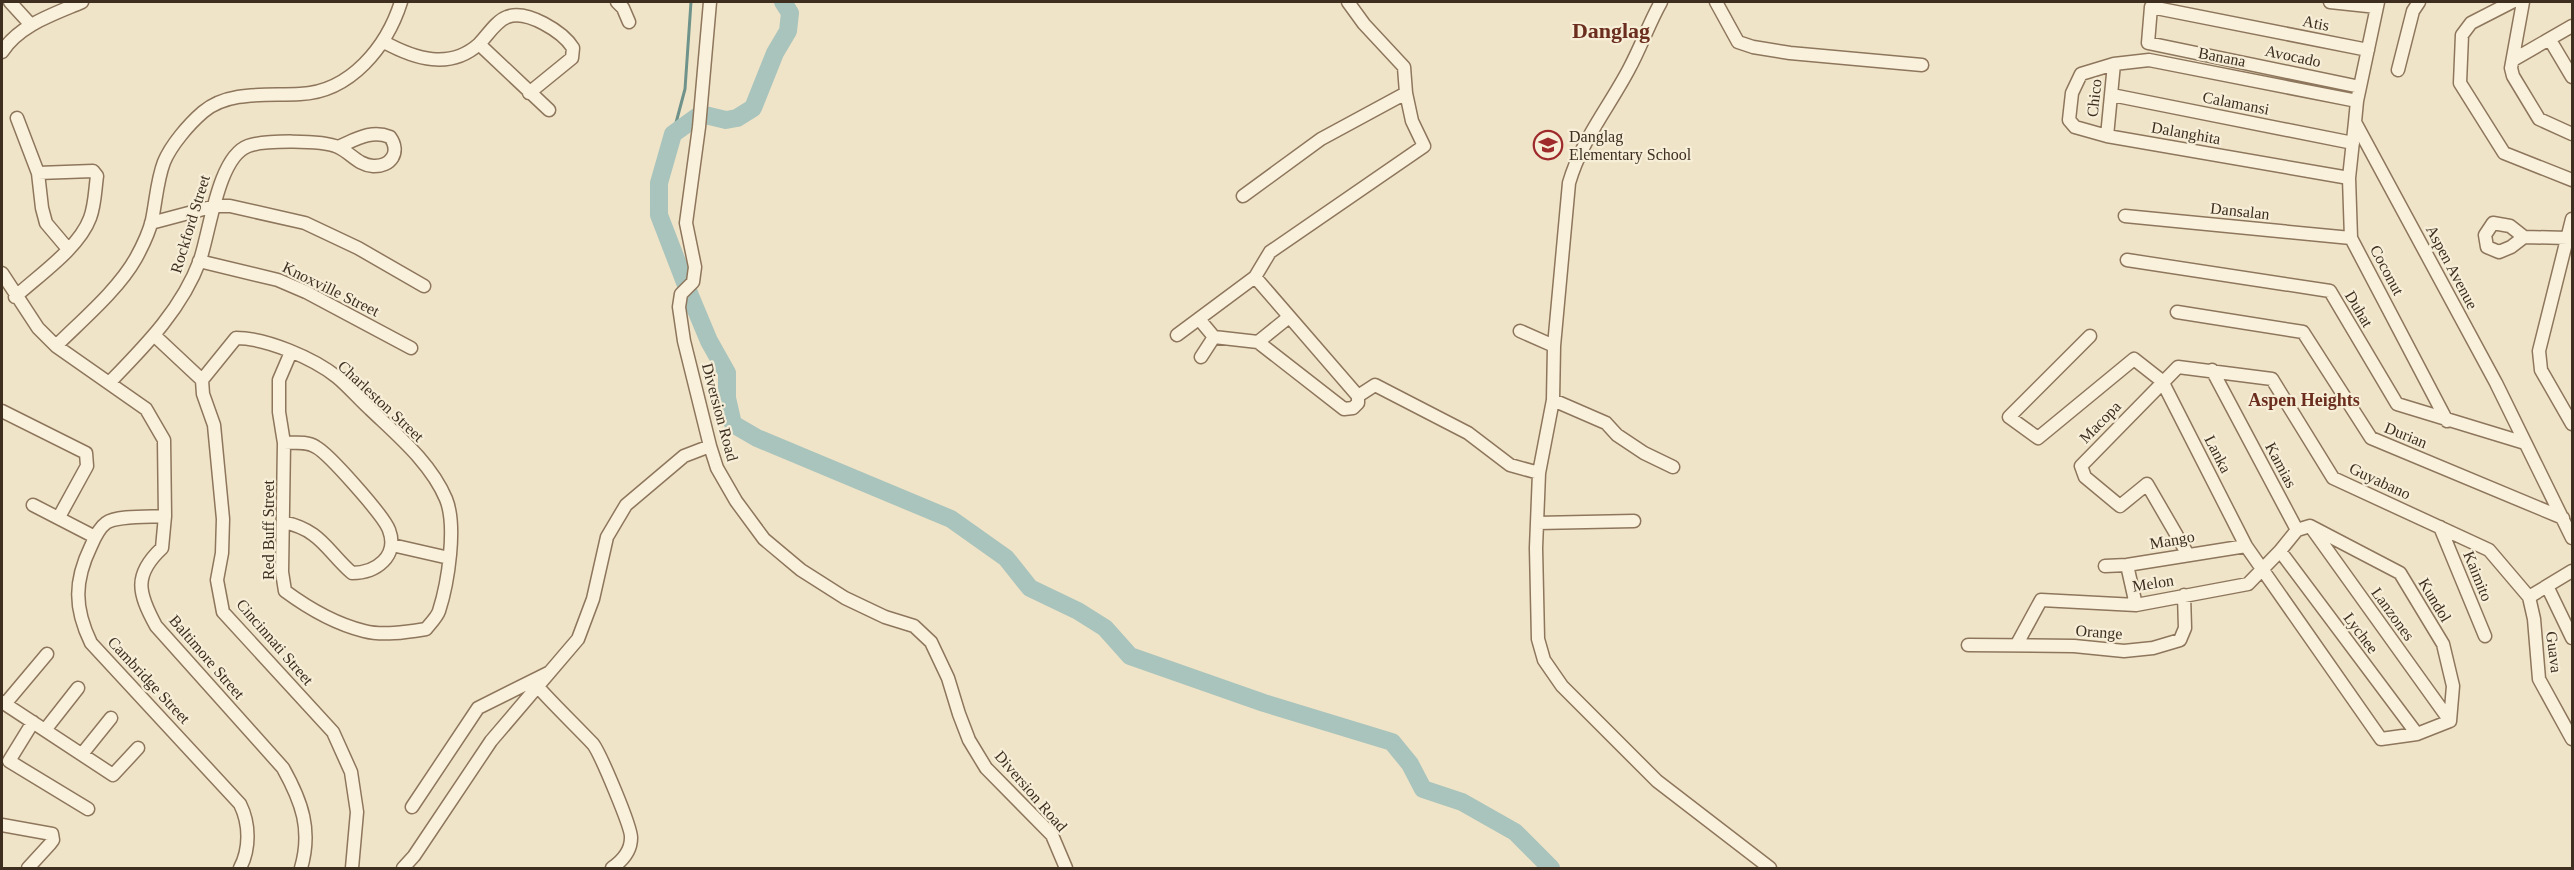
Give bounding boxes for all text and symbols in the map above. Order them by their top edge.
street label: Atis [2301,12,2331,34]
district label: Danglag [1572,18,1650,43]
street label: Avocado [2264,42,2322,70]
street label: Banana [2197,44,2247,70]
street label: Chico [2084,78,2104,118]
street label: Calamansi [2201,88,2271,118]
street label: Dalanghita [2150,119,2222,148]
place label: Danglag Elementary School [1569,128,1692,164]
school or university icon: Danglag Elementary School [1532,129,1564,161]
street label: Rockford Street [167,172,213,275]
street label: Dansalan [2210,199,2270,223]
street label: Aspen Avenue [2422,222,2481,312]
street label: Coconut [2367,242,2407,298]
street label: Knoxville Street [280,258,383,320]
street label: Duhat [2342,288,2377,331]
street label: Charleston Street [335,357,428,445]
street label: Diversion Road [699,361,741,463]
district label: Aspen Heights [2248,390,2360,410]
street label: Macopa [2076,398,2125,447]
street label: Durian [2382,419,2430,451]
street label: Lanka [2201,432,2235,476]
street label: Kamias [2262,439,2300,491]
street label: Guyabano [2346,459,2413,504]
street label: Red Buff Street [260,479,277,580]
street label: Mango [2148,528,2196,553]
street label: Kaimito [2460,549,2496,603]
street label: Melon [2131,571,2175,595]
street label: Kundol [2415,575,2455,625]
street label: Lanzones [2368,584,2418,644]
street label: Cincinnati Street [233,596,317,689]
street label: Lychee [2340,609,2382,657]
street label: Baltimore Street [166,612,248,703]
street label: Orange [2075,622,2123,643]
street label: Guava [2543,630,2565,674]
street label: Cambridge Street [104,633,194,728]
street label: Diversion Road [991,747,1071,835]

